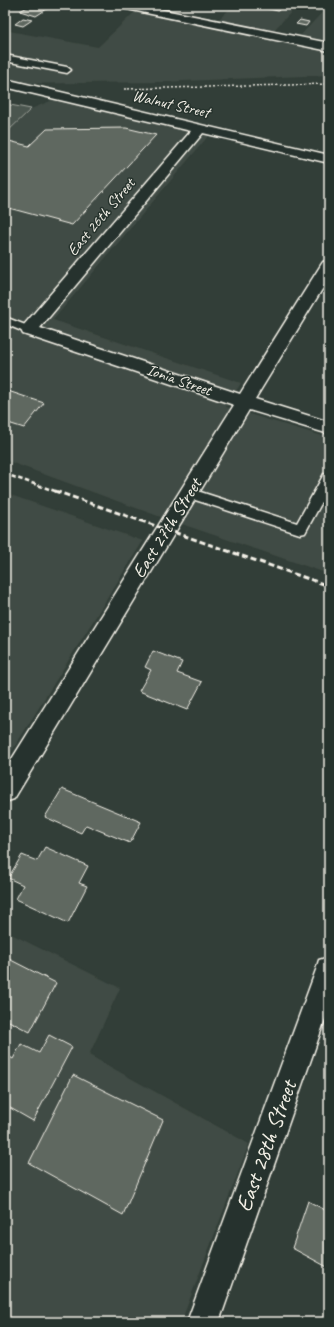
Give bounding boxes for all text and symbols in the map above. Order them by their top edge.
street label: Walnut Street [131,85,214,123]
street label: East 26th Street [63,173,140,260]
street label: Ionia Street [144,360,216,401]
street label: East 27th Street [127,472,208,582]
street label: East 28th Street [229,1074,304,1215]

